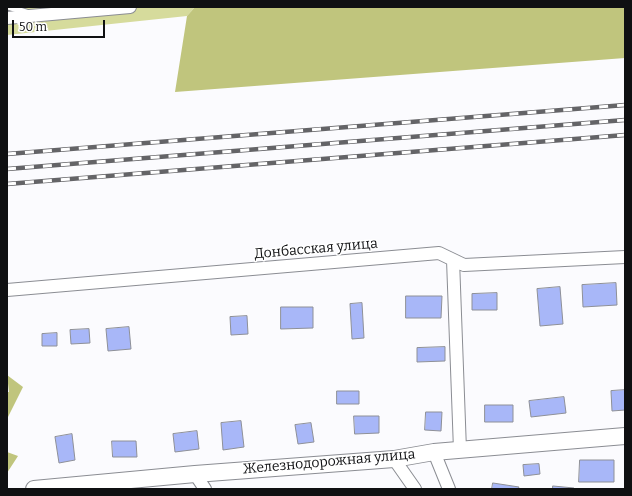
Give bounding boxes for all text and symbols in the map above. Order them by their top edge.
scale bar [14,12,107,38]
text: 50 m [19,20,47,34]
street label: Донбасская улица [254,235,378,263]
street label: Железнодорожная улица [242,446,416,478]

